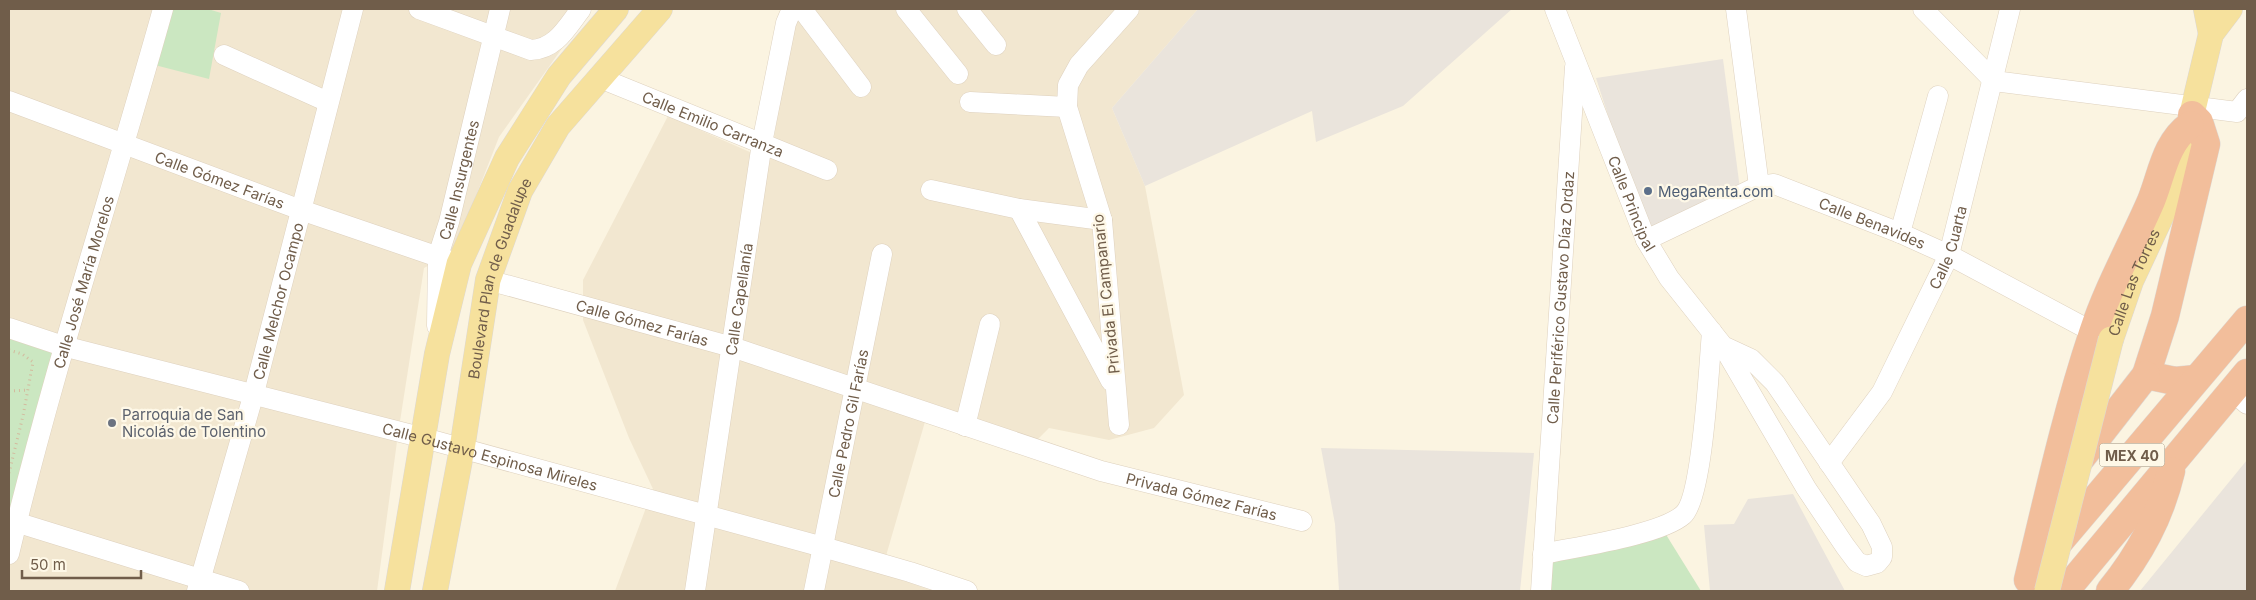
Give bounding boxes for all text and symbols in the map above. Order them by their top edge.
street label: Calle Emilio Carranza [640,87,787,161]
street label: Calle Insurgentes [434,118,483,242]
street label: Calle Gómez Farías [152,147,287,213]
street label: Calle Principal [1604,153,1660,255]
street label: Calle Periférico Gustavo Díaz Ordaz [1542,171,1578,425]
street label: Boulevard Plan de Guadalupe [463,174,535,380]
place label: MegaRenta.com [1658,182,1773,201]
marker: MegaRenta.com [1642,185,1654,197]
street label: Calle José María Morelos [49,193,118,371]
street label: Calle Benavides [1816,193,1929,253]
street label: Calle Cuarta [1924,204,1970,292]
street label: Privada El Campanario [1088,213,1124,375]
street label: Calle Melchor Ocampo [248,220,307,382]
street label: Calle Las Torres [2103,225,2164,338]
street label: Calle Capellanía [721,242,756,357]
street label: Calle Gómez Farías [574,295,711,350]
street label: Calle Pedro Gil Farías [824,347,872,499]
place label: Parroquia de San Nicolás de Tolentino [122,405,266,441]
marker: Parroquia de San Nicolás de Tolentino [106,417,118,429]
street label: Calle Gustavo Espinosa Mireles [380,418,600,495]
road number: MEX 40 [2100,444,2164,466]
street label: Privada Gómez Farías [1124,468,1279,524]
scale bar [22,548,141,580]
text: 50 m [30,555,66,574]

